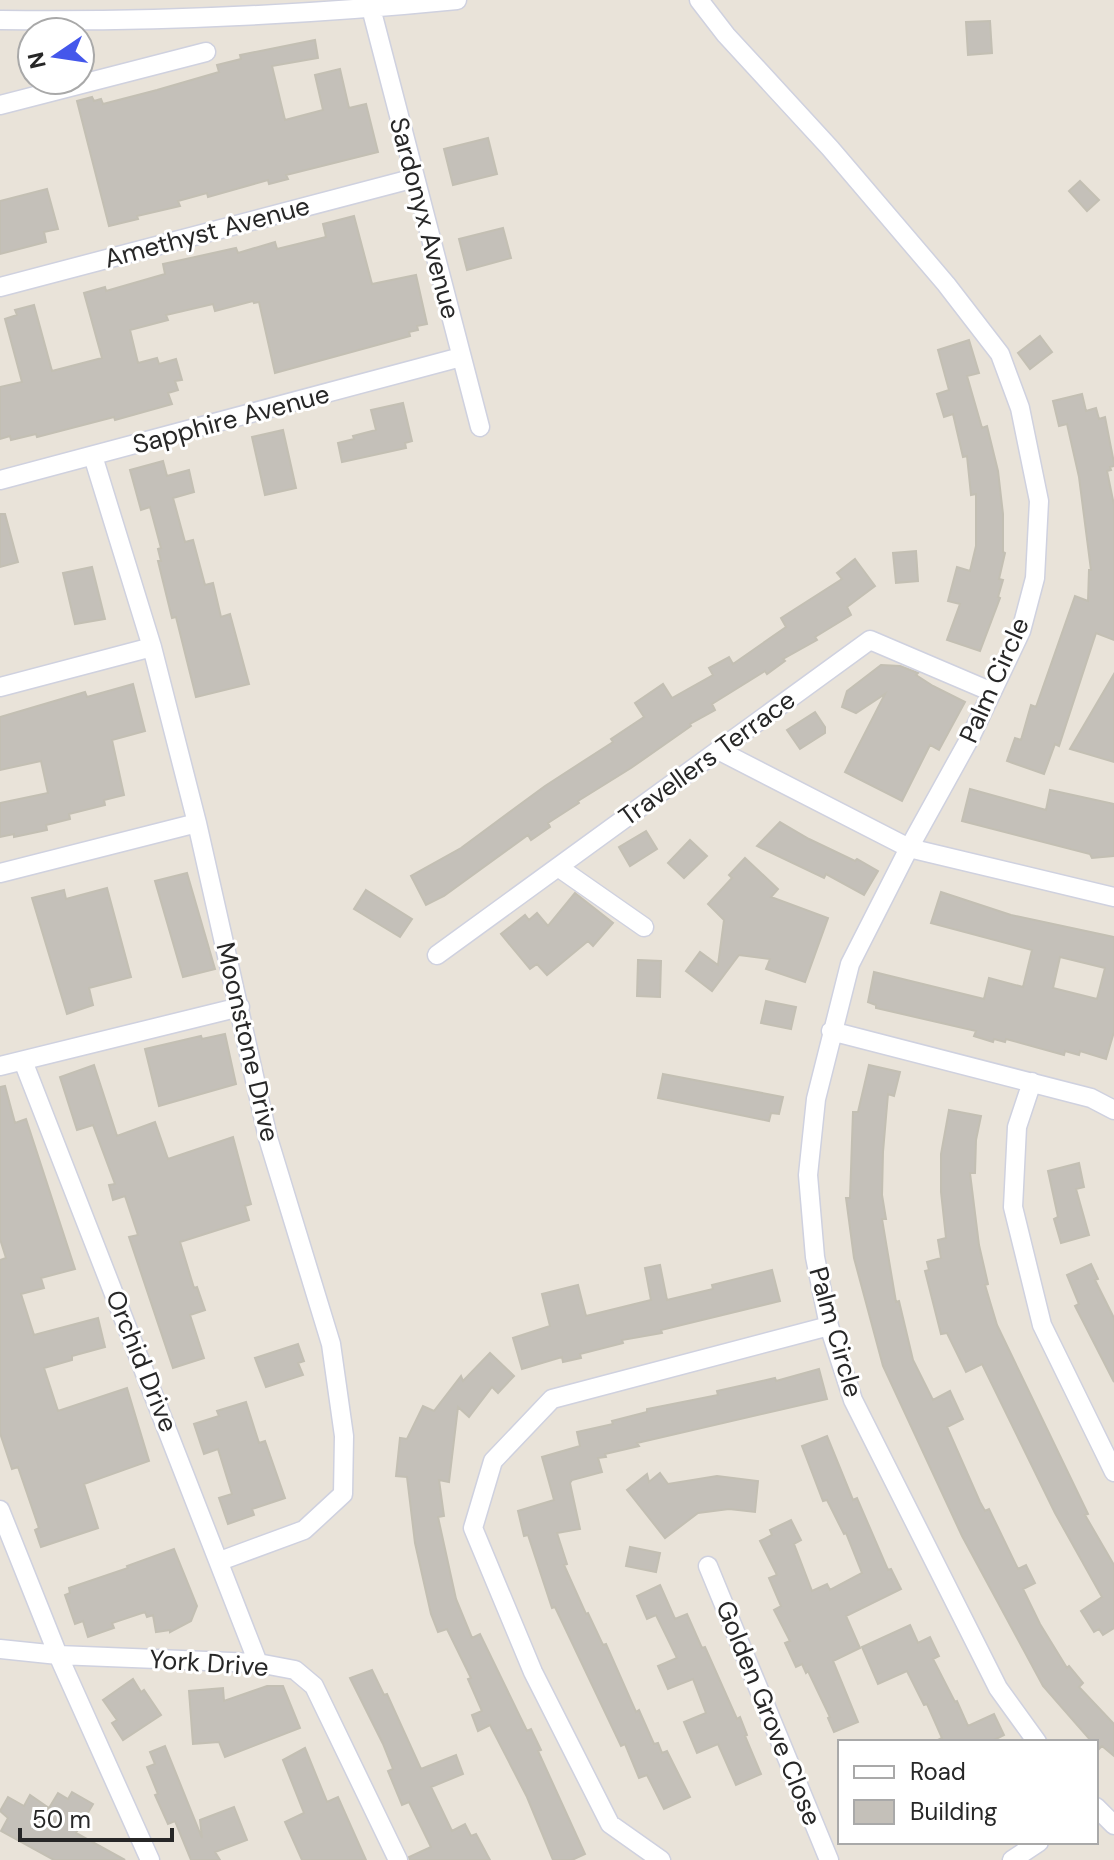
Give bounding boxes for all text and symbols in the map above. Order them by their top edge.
north arrow [16,16,96,96]
text: N [21,49,53,71]
street label: Sardonyx Avenue [382,114,468,322]
street label: Amethyst Avenue [101,188,313,276]
street label: Sapphire Avenue [129,376,333,462]
street label: Palm Circle [951,612,1037,748]
street label: Travellers Terrace [612,682,802,834]
street label: Moonstone Drive [209,939,287,1145]
street label: Palm Circle [801,1263,871,1401]
street label: Orchid Drive [98,1285,186,1437]
street label: Golden Grove Close [708,1595,830,1831]
street label: York Drive [148,1642,270,1684]
legend [838,1740,1098,1844]
text: Road [910,1756,966,1787]
scale bar [20,1792,172,1842]
text: Building [910,1796,997,1827]
text: 50 m [32,1804,91,1835]

